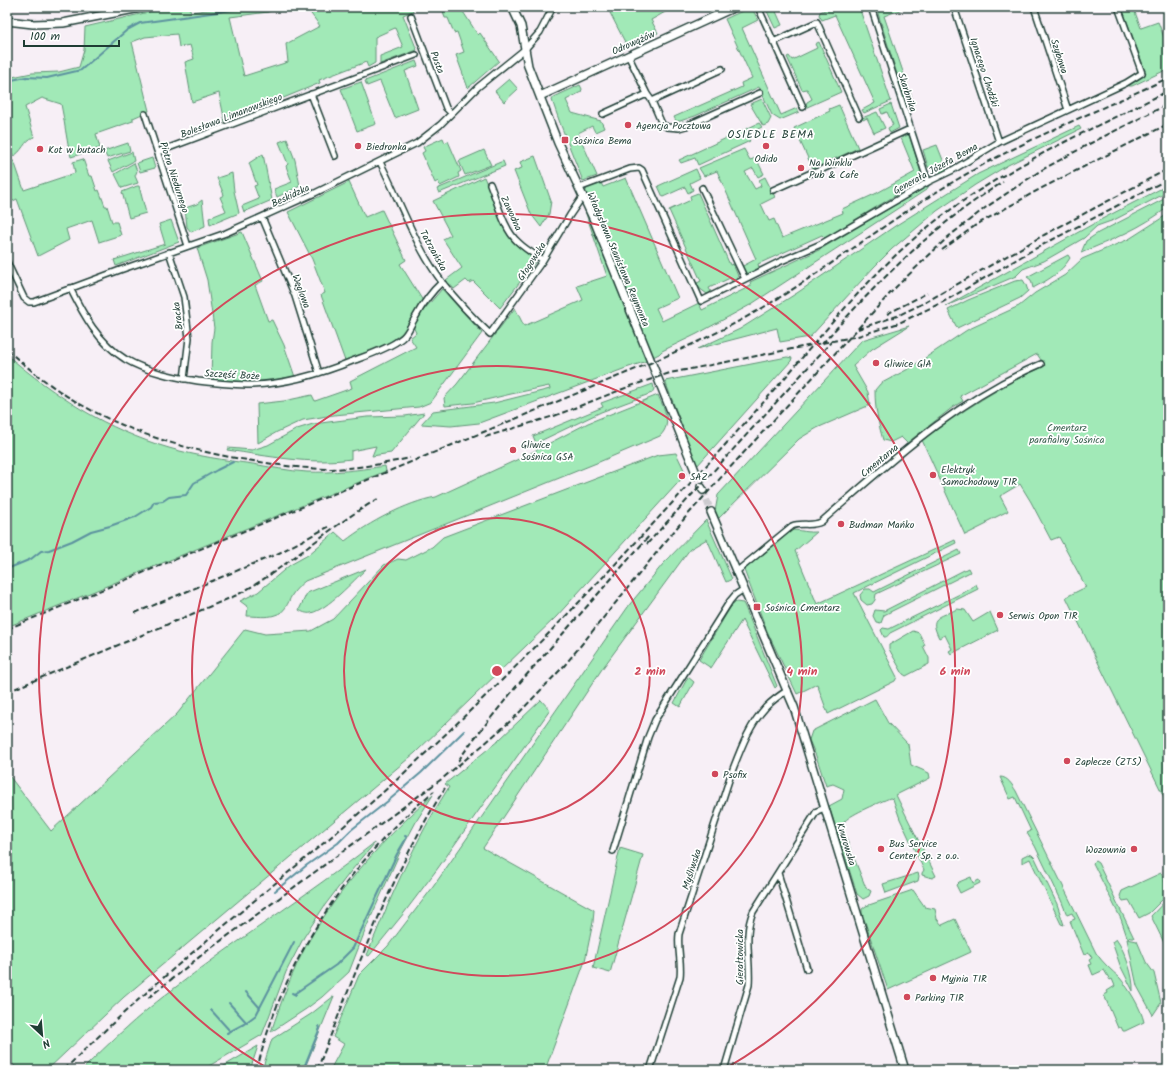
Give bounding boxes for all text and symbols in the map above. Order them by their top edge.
scale bar [24,22,119,48]
street label: Odrowążów [609,26,658,60]
text: 100 m [30,27,61,46]
street label: Ignacego Chodźki [965,35,1003,110]
street label: Szybowa [1046,37,1072,76]
street label: Pusta [425,49,449,76]
street label: Skarbnika [893,71,921,114]
street label: Bolesława Limanowskiego [178,89,285,143]
place label: Agencja Pocztowa [636,118,711,134]
marker: Agencja Pocztowa [623,120,633,130]
district label: OSIEDLE BEMA [727,126,815,144]
place label: Sośnica Bema [573,133,632,149]
marker: Sośnica Bema [560,135,570,145]
place label: Biedronka [366,139,407,155]
street label: Generała Józefa Bema [890,139,981,199]
street label: Piotra Niedurnego [155,140,193,215]
marker: Biedronka [353,141,363,151]
marker: Odido [761,141,771,151]
place label: Kot w butach [48,142,106,158]
marker: Kot w butach [35,144,45,154]
place label: Odido [754,151,778,167]
place label: Na Winklu Pub & Cafe [809,155,859,183]
marker: Na Winklu Pub & Cafe [796,163,806,173]
street label: Beskidzka [268,180,313,212]
street label: Władysława Stanisława Reymonta [582,190,654,329]
street label: Zawodna [496,193,526,234]
street label: Tatrzańska [415,227,451,274]
street label: Głogowska [513,239,551,284]
street label: Węglowa [287,272,315,311]
street label: Bracka [168,301,188,331]
place label: Gliwice GlA [884,356,932,372]
marker: Gliwice GlA [871,358,881,368]
street label: Szczęść Boże [204,366,261,384]
park label: Cmentarz parafialny Sośnica [1029,420,1105,448]
place label: Gliwice Sośnica GSA [521,437,573,465]
street label: Cmentarna [857,440,903,482]
marker: Gliwice Sośnica GSA [508,445,518,455]
place label: Elektryk Samochodowy TIR [941,462,1017,490]
place label: SAZ [690,469,708,485]
marker: Elektryk Samochodowy TIR [928,470,938,480]
marker: SAZ [677,471,687,481]
place label: Budman Mańko [849,517,915,533]
marker: Budman Mańko [836,519,846,529]
place label: Sośnica Cmentarz [765,600,841,616]
marker: Sośnica Cmentarz [752,602,762,612]
place label: Serwis Opon TIR [1008,608,1078,624]
marker: Serwis Opon TIR [995,610,1005,620]
text: 2 min [634,662,666,681]
text: 4 min [787,662,818,681]
text: 6 min [940,662,971,681]
centre of rings [490,664,504,678]
place label: Zaplecze (ZTS) [1075,754,1142,770]
marker: Zaplecze (ZTS) [1062,756,1072,766]
place label: Psofix [723,767,748,783]
marker: Psofix [710,769,720,779]
street label: Knurowska [832,821,860,868]
place label: Bus Service Center Sp. z o.o. [889,836,959,864]
place label: Wozownia [1086,842,1126,858]
marker: Bus Service Center Sp. z o.o. [876,844,886,854]
marker: Wozownia [1129,844,1139,854]
street label: Myśliwska [678,847,706,892]
street label: Gierałtowicka [732,929,748,985]
place label: Myjnia TIR [941,971,987,987]
marker: Myjnia TIR [928,973,938,983]
place label: Parking TIR [915,990,964,1006]
marker: Parking TIR [902,992,912,1002]
north arrow [22,1015,62,1055]
text: N [39,1033,53,1053]

